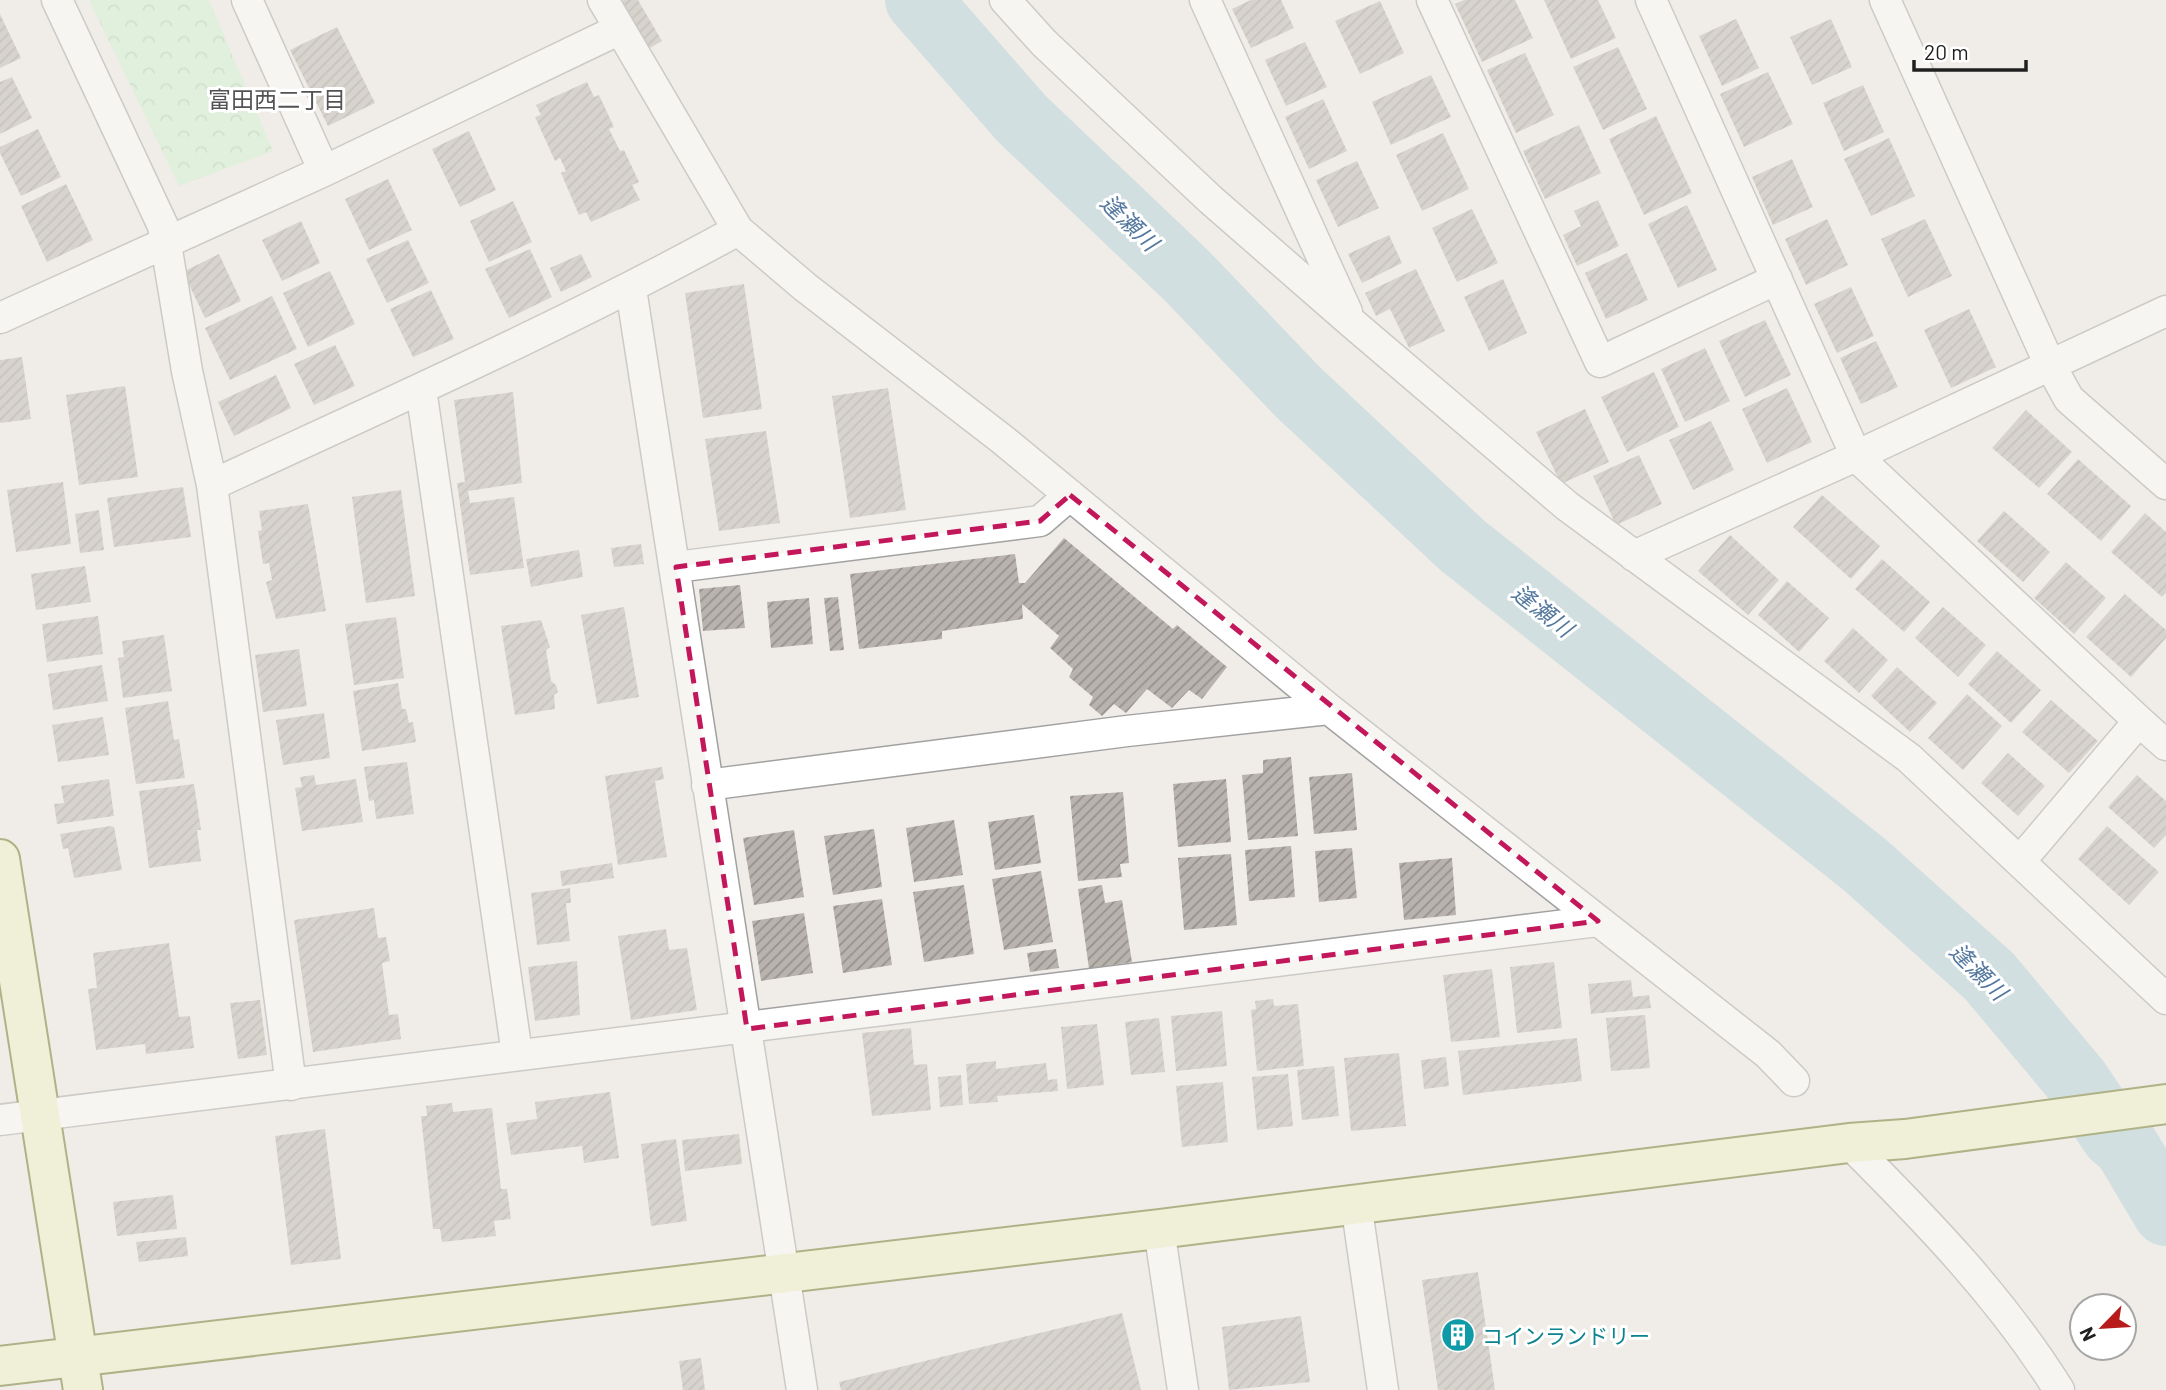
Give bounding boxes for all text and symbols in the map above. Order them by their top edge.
scale bar [1914,28,2026,72]
text: 20 m [1924,39,1969,64]
district label: 富田西二丁目 [208,85,346,113]
water label: 逢瀬川 [1095,188,1167,258]
water label: 逢瀬川 [1507,578,1581,644]
water label: 逢瀬川 [1945,937,2015,1007]
north arrow [2068,1292,2138,1362]
building icon: コインランドリー [1439,1316,1477,1354]
place label: コインランドリー [1482,1323,1650,1348]
text: N [2074,1324,2100,1345]

